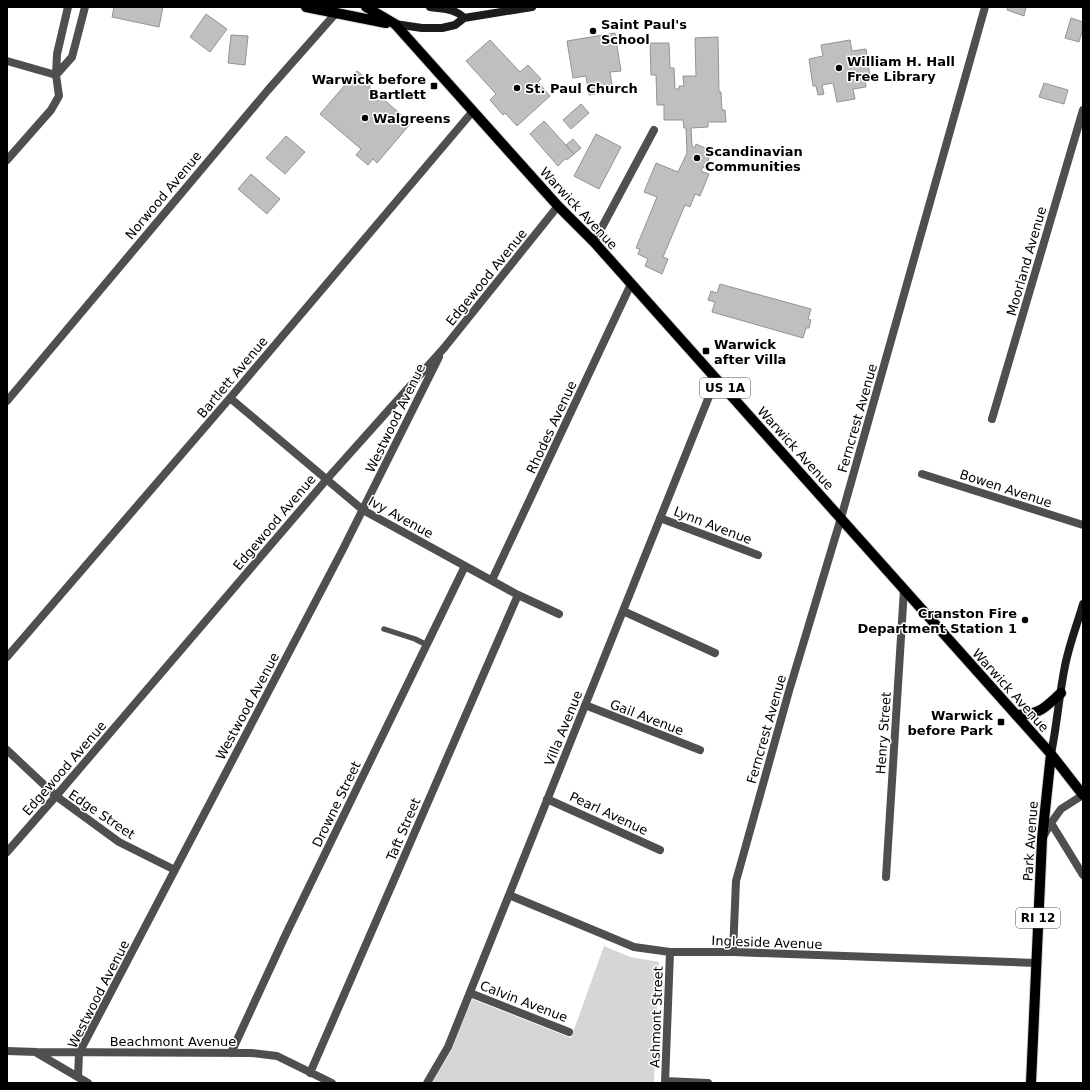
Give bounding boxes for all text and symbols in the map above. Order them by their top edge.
place label: Saint Paul's School [601,17,687,47]
marker: Saint Paul's School [588,26,598,36]
place label: William H. Hall Free Library [847,54,955,84]
marker: William H. Hall Free Library [834,63,844,73]
place label: Warwick before Bartlett [312,72,426,102]
marker: Warwick before Bartlett [429,81,439,91]
place label: St. Paul Church [525,81,638,96]
marker: St. Paul Church [512,83,522,93]
place label: Walgreens [373,111,451,126]
marker: Walgreens [360,113,370,123]
place label: Scandinavian Communities [705,144,803,174]
street label: Norwood Avenue [122,148,205,242]
marker: Scandinavian Communities [692,153,702,163]
street label: Warwick Avenue [537,164,620,252]
street label: Moorland Avenue [1004,205,1049,318]
street label: Edgewood Avenue [443,226,530,329]
street label: Bartlett Avenue [194,334,271,421]
place label: Warwick after Villa [714,337,786,367]
marker: Warwick after Villa [701,346,711,356]
street label: Westwood Avenue [363,361,428,475]
street label: Ferncrest Avenue [835,362,880,474]
street label: Rhodes Avenue [523,378,580,476]
road number: US 1A [700,378,750,398]
street label: Warwick Avenue [754,404,837,493]
street label: Bowen Avenue [958,466,1054,510]
street label: Edgewood Avenue [230,472,319,573]
street label: Ivy Avenue [366,494,436,541]
street label: Lynn Avenue [672,504,754,547]
place label: Cranston Fire Department Station 1 [858,606,1017,636]
marker: Cranston Fire Department Station 1 [1020,615,1030,625]
street label: Warwick Avenue [969,646,1052,735]
street label: Westwood Avenue [213,650,282,762]
street label: Ferncrest Avenue [744,673,789,785]
street label: Villa Avenue [542,688,585,768]
street label: Henry Street [873,691,894,775]
street label: Gail Avenue [608,697,686,738]
place label: Warwick before Park [908,708,993,738]
marker: Warwick before Park [996,717,1006,727]
street label: Edgewood Avenue [19,718,109,819]
street label: Drowne Street [309,759,364,850]
street label: Edge Street [66,787,138,842]
street label: Pearl Avenue [567,789,650,838]
street label: Taft Street [383,795,423,864]
street label: Park Avenue [1020,800,1041,882]
road number: RI 12 [1016,908,1060,928]
street label: Ingleside Avenue [711,933,823,952]
street label: Westwood Avenue [65,938,132,1051]
street label: Ashmont Street [647,966,666,1068]
street label: Calvin Avenue [478,978,570,1025]
street label: Beachmont Avenue [110,1034,236,1049]

